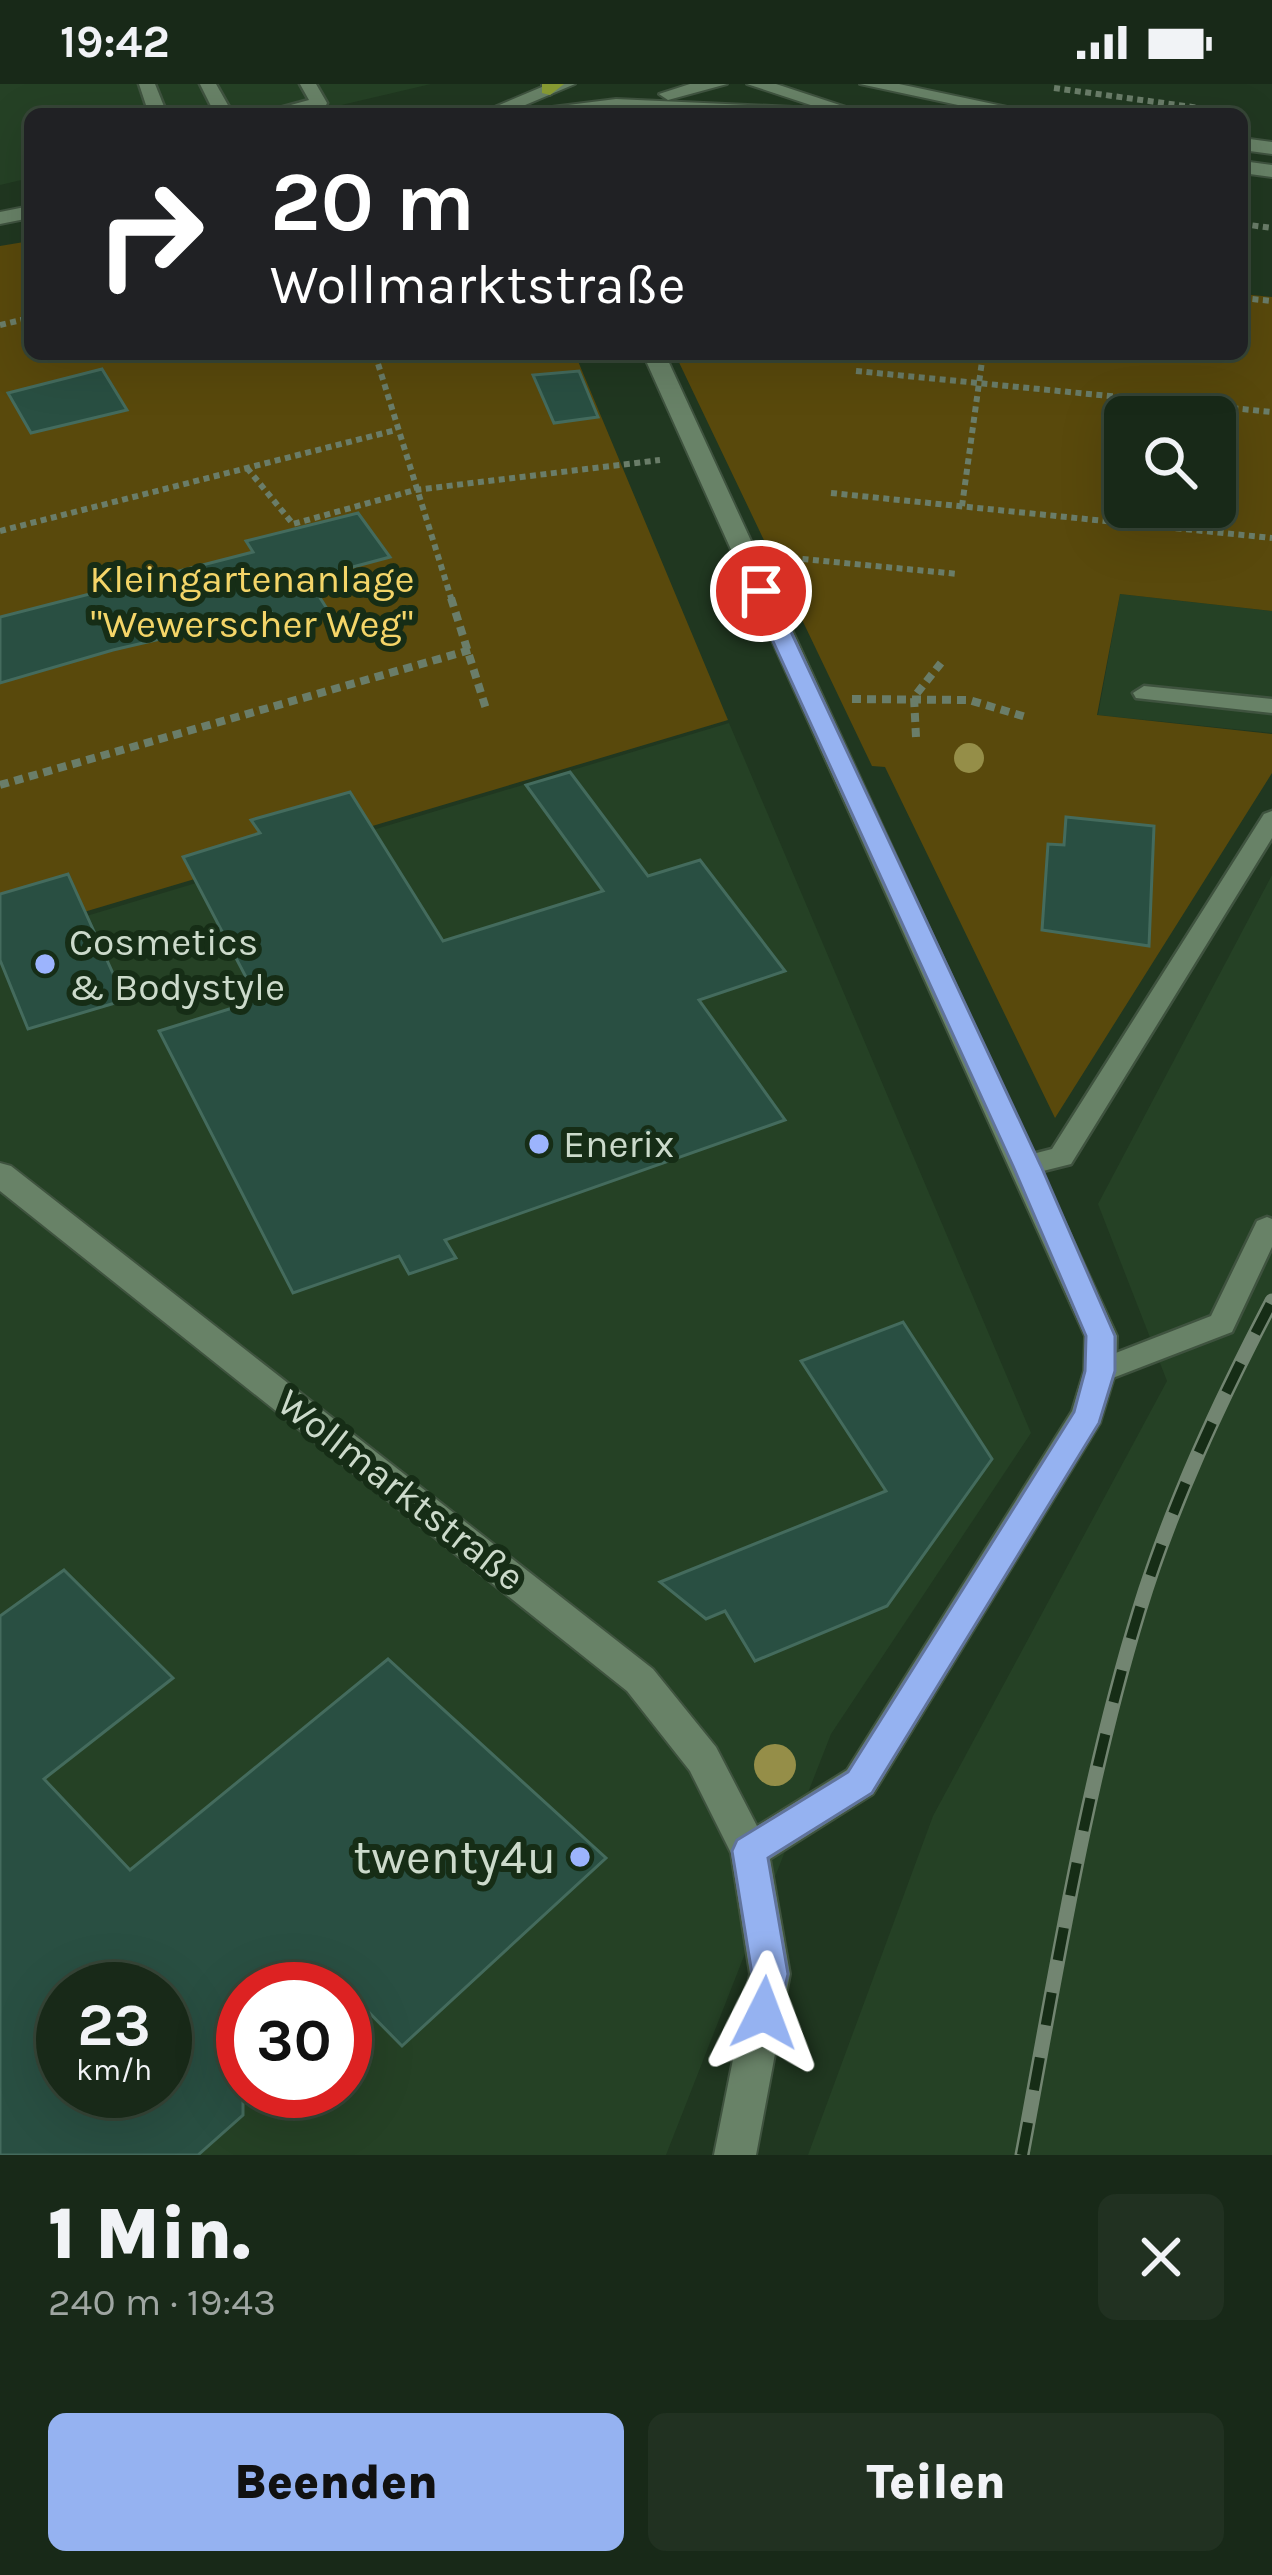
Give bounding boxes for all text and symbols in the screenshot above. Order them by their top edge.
text: 19:42 [60,16,170,68]
text: 20 m [270,153,475,251]
icon: right [72,156,228,312]
text: Wollmarktstraße [270,253,686,317]
map controls [1104,396,1236,528]
button: search [1104,396,1236,528]
pin [710,540,812,642]
park label: Kleingartenanlage "Wewerscher Weg" [89,556,415,647]
icon: arrive [728,558,794,624]
place label: Cosmetics & Bodystyle [69,919,285,1010]
marker: Cosmetics & Bodystyle [32,951,58,977]
place label: Enerix [563,1121,674,1167]
marker: Enerix [526,1131,552,1157]
street label: Wollmarktstraße [269,1379,533,1601]
place label: twenty4u [353,1829,556,1886]
marker: twenty4u [567,1844,593,1870]
position arrow [701,1950,827,2076]
speed limit sign: 30 [216,1962,372,2118]
text: 23 [77,1990,151,2060]
text: km/h [76,2052,152,2088]
text: 1 Min. [48,2192,251,2276]
button: close [1098,2194,1224,2320]
text: 240 m · 19:43 [48,2279,276,2325]
button: Beenden [48,2413,624,2551]
button: Teilen [648,2413,1224,2551]

